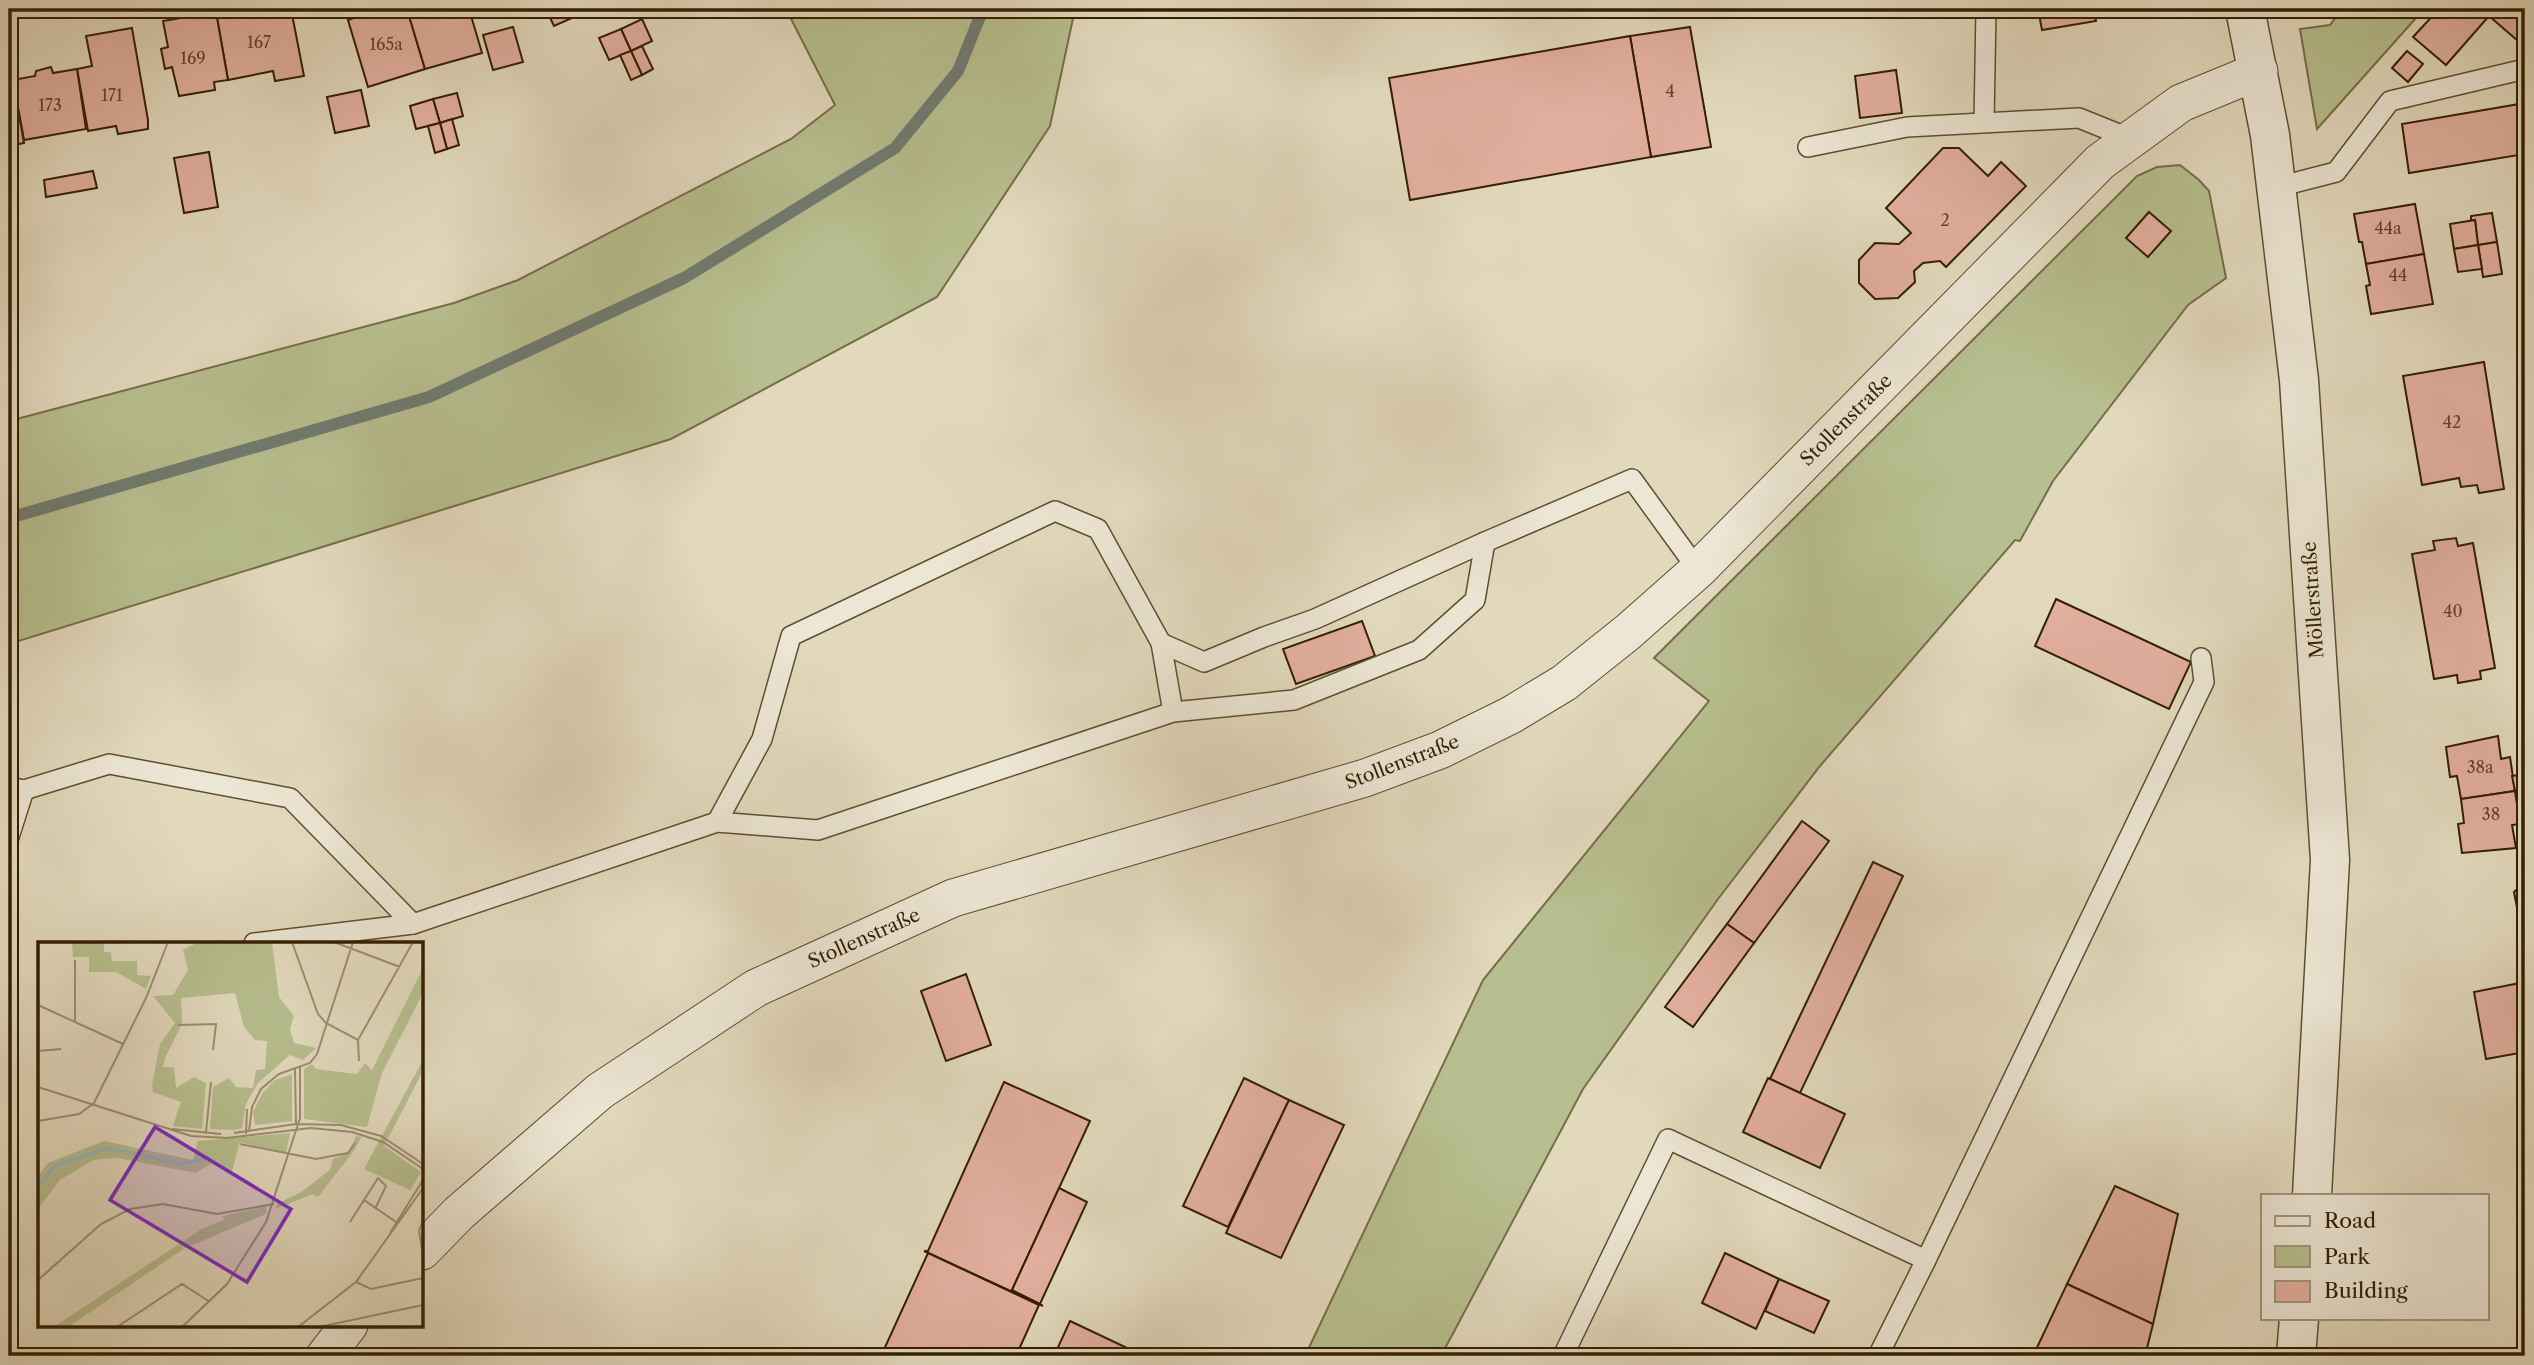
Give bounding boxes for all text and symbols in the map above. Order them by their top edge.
house number: 167 [247,32,271,52]
house number: 165a [369,34,403,54]
house number: 169 [180,48,206,68]
house number: 4 [1665,81,1675,101]
house number: 171 [101,85,123,105]
house number: 173 [38,95,62,115]
house number: 2 [1940,210,1950,230]
house number: 44a [2375,218,2402,238]
house number: 44 [2389,265,2407,285]
street label: Stollenstraße [1795,369,1897,471]
house number: 42 [2443,412,2461,432]
street label: Möllerstraße [2297,541,2329,659]
house number: 40 [2443,601,2463,621]
street label: Stollenstraße [1342,730,1462,794]
house number: 38a [2467,757,2494,777]
house number: 38 [2482,804,2500,824]
street label: Stollenstraße [804,903,924,973]
inset map [38,942,424,1326]
legend [2261,1194,2488,1320]
text: Road [2324,1208,2376,1233]
text: Park [2324,1244,2370,1269]
text: Building [2324,1278,2409,1303]

